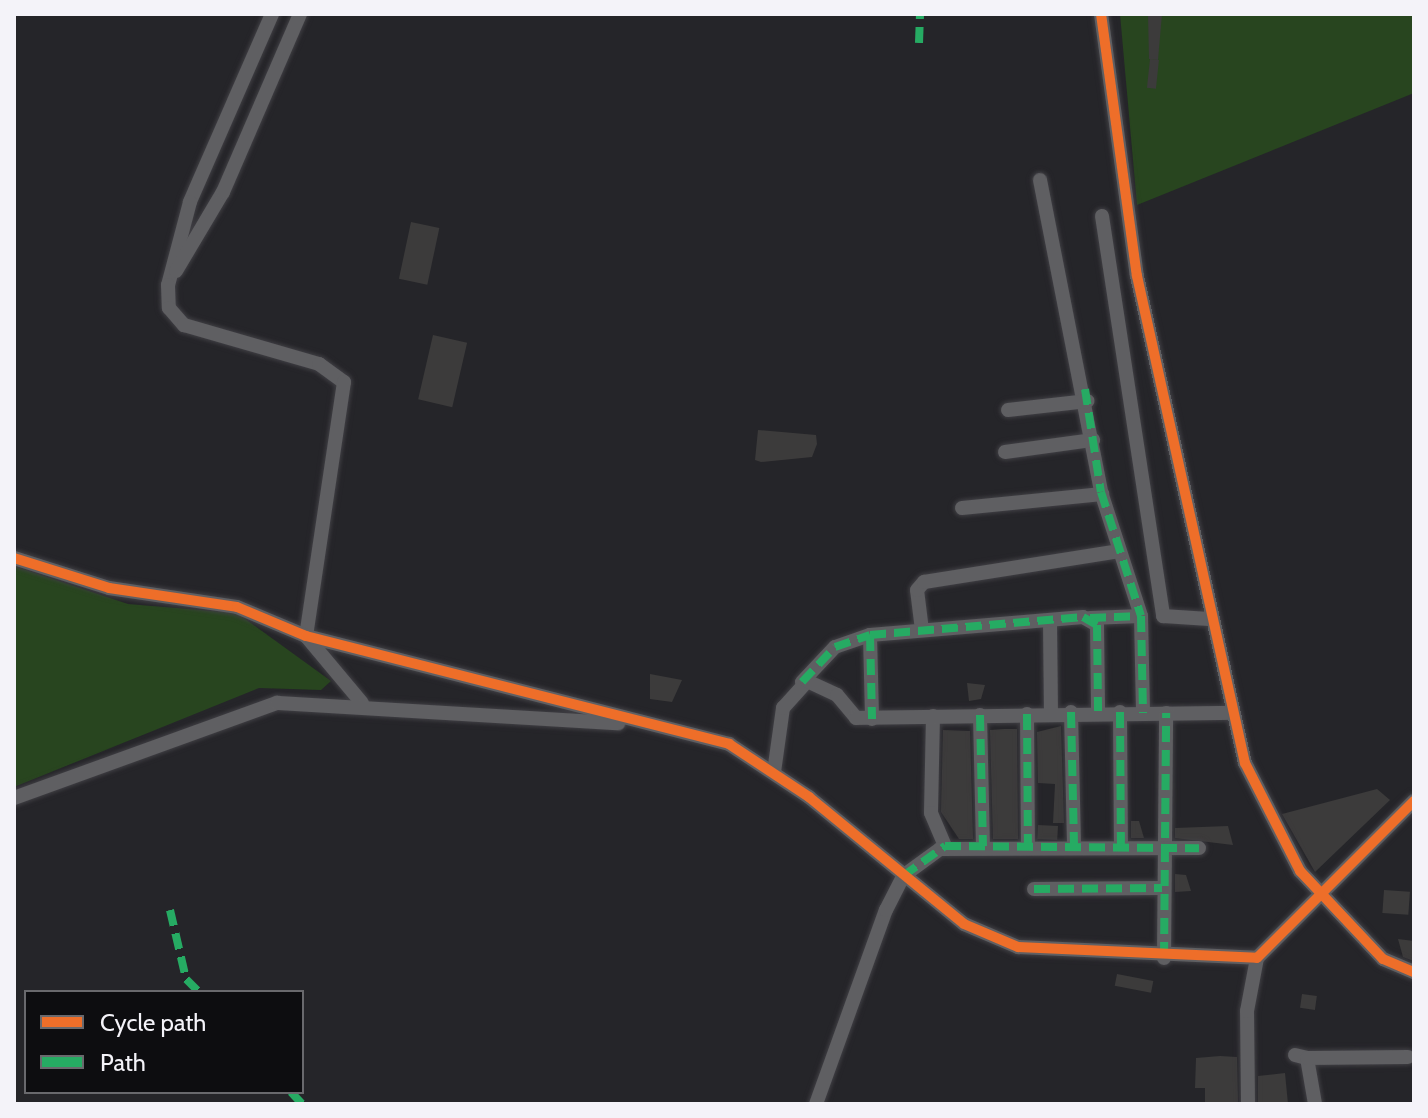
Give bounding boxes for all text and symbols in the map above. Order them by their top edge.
legend [24,990,304,1094]
text: Cycle path [100,1008,206,1037]
text: Path [100,1048,146,1077]

